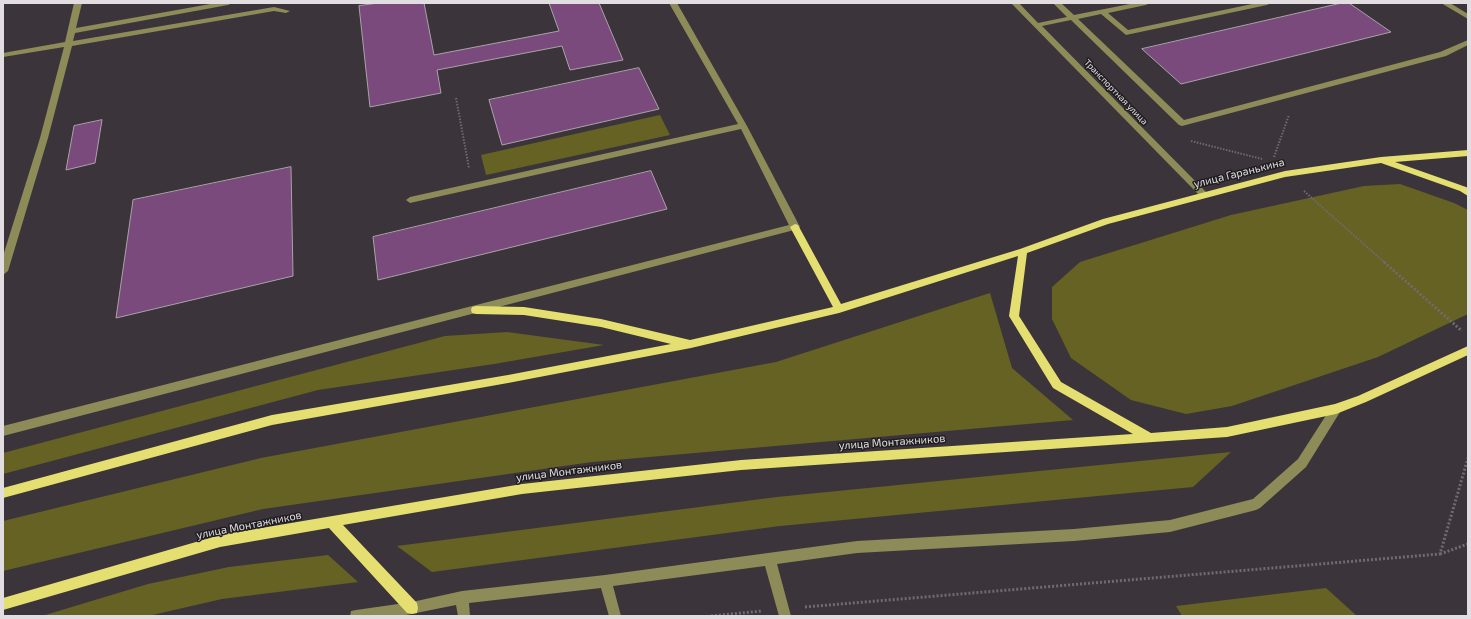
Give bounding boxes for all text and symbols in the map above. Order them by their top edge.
street label: Транспортная улица [1082,57,1150,127]
street label: улица Гаранькина [1192,155,1286,191]
street label: улица Монтажников [838,432,946,452]
street label: улица Монтажников [515,458,623,484]
street label: улица Монтажников [195,508,303,542]

